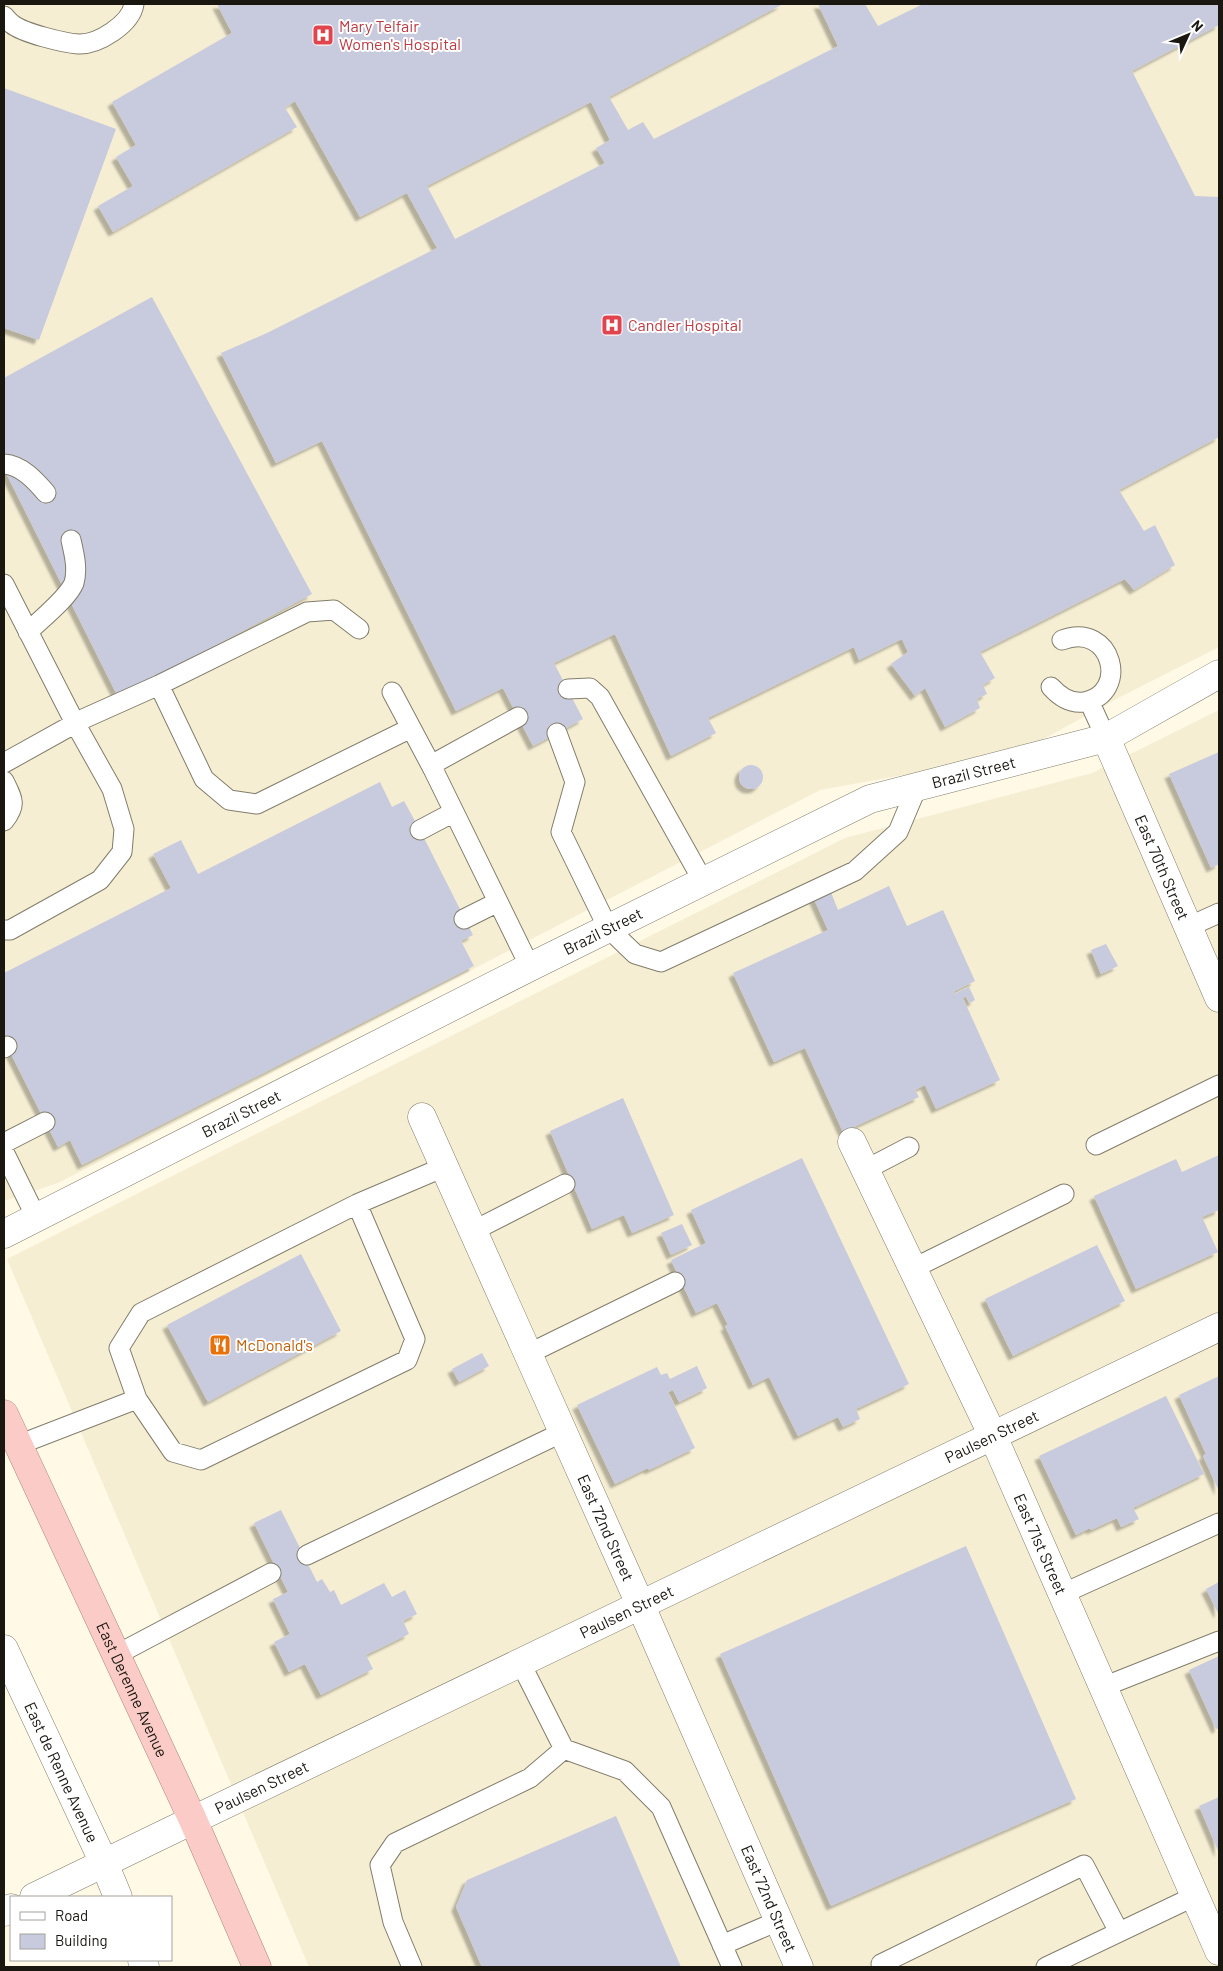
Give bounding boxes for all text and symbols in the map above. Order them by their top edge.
north arrow [1163,10,1213,60]
place label: Mary Telfair Women's Hospital [339,16,461,53]
text: N [1188,16,1207,35]
hospital icon: Mary Telfair Women's Hospital [311,23,335,47]
hospital icon: Candler Hospital [600,313,624,337]
place label: Candler Hospital [628,315,742,334]
street label: Brazil Street [929,752,1017,792]
street label: East 70th Street [1132,812,1194,923]
street label: Brazil Street [560,903,645,958]
street label: Brazil Street [198,1085,284,1141]
restaurant icon: McDonald's [208,1333,232,1357]
place label: McDonald's [236,1335,313,1354]
street label: Paulsen Street [941,1405,1041,1466]
street label: East 72nd Street [574,1471,638,1584]
street label: East 71st Street [1010,1490,1071,1597]
street label: Paulsen Street [576,1581,676,1642]
street label: East Derenne Avenue [93,1619,172,1760]
street label: East de Renne Avenue [21,1699,103,1845]
street label: Paulsen Street [211,1756,311,1817]
street label: East 72nd Street [738,1842,801,1955]
legend [10,1896,172,1961]
text: Road [55,1906,88,1924]
text: Building [55,1931,108,1949]

